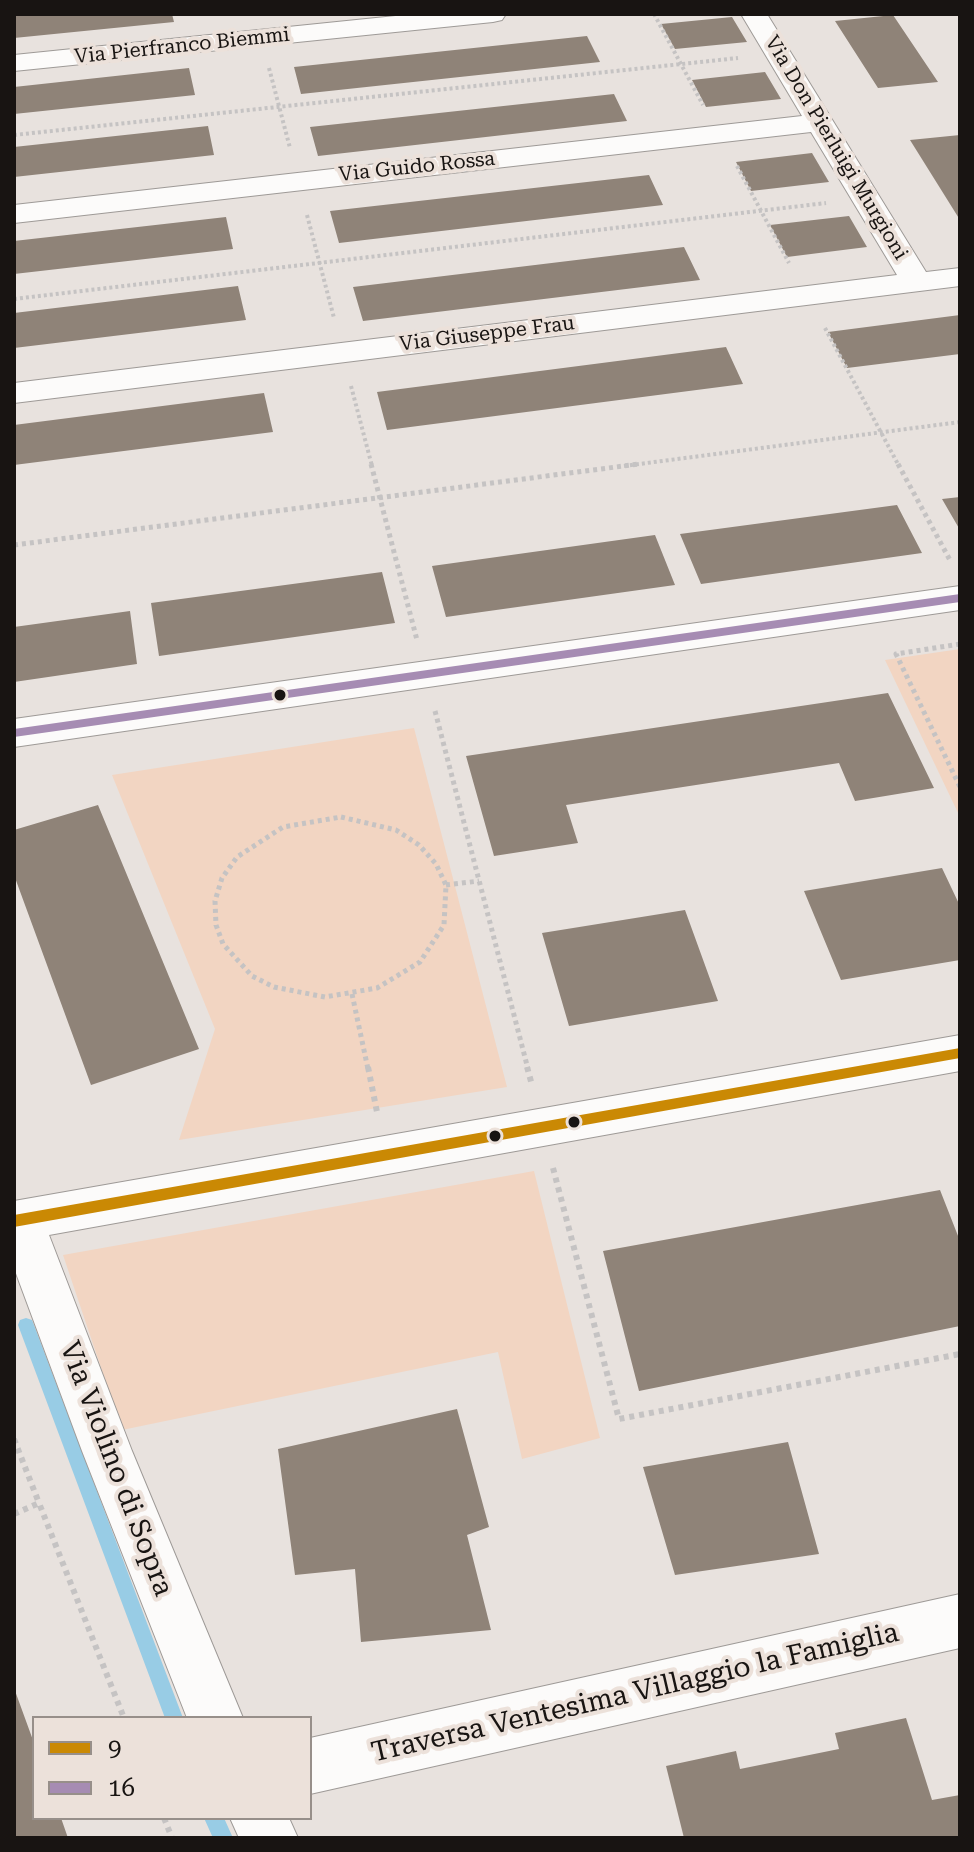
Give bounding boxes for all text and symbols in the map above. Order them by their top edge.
street label: Via Pierfranco Biemmi [73,23,291,69]
street label: Via Don Pierluigi Murgioni [760,32,912,264]
street label: Via Guido Rossa [338,147,496,187]
street label: Via Giuseppe Frau [398,311,576,357]
unlabelled marker [272,687,288,703]
unlabelled marker [566,1114,582,1130]
unlabelled marker [487,1128,503,1144]
street label: Via Violino di Sopra [52,1337,180,1601]
street label: Traversa Ventesima Villaggio la Famiglia [368,1616,902,1770]
legend [32,1716,312,1820]
text: 9 [108,1734,121,1762]
text: 16 [108,1774,135,1802]

